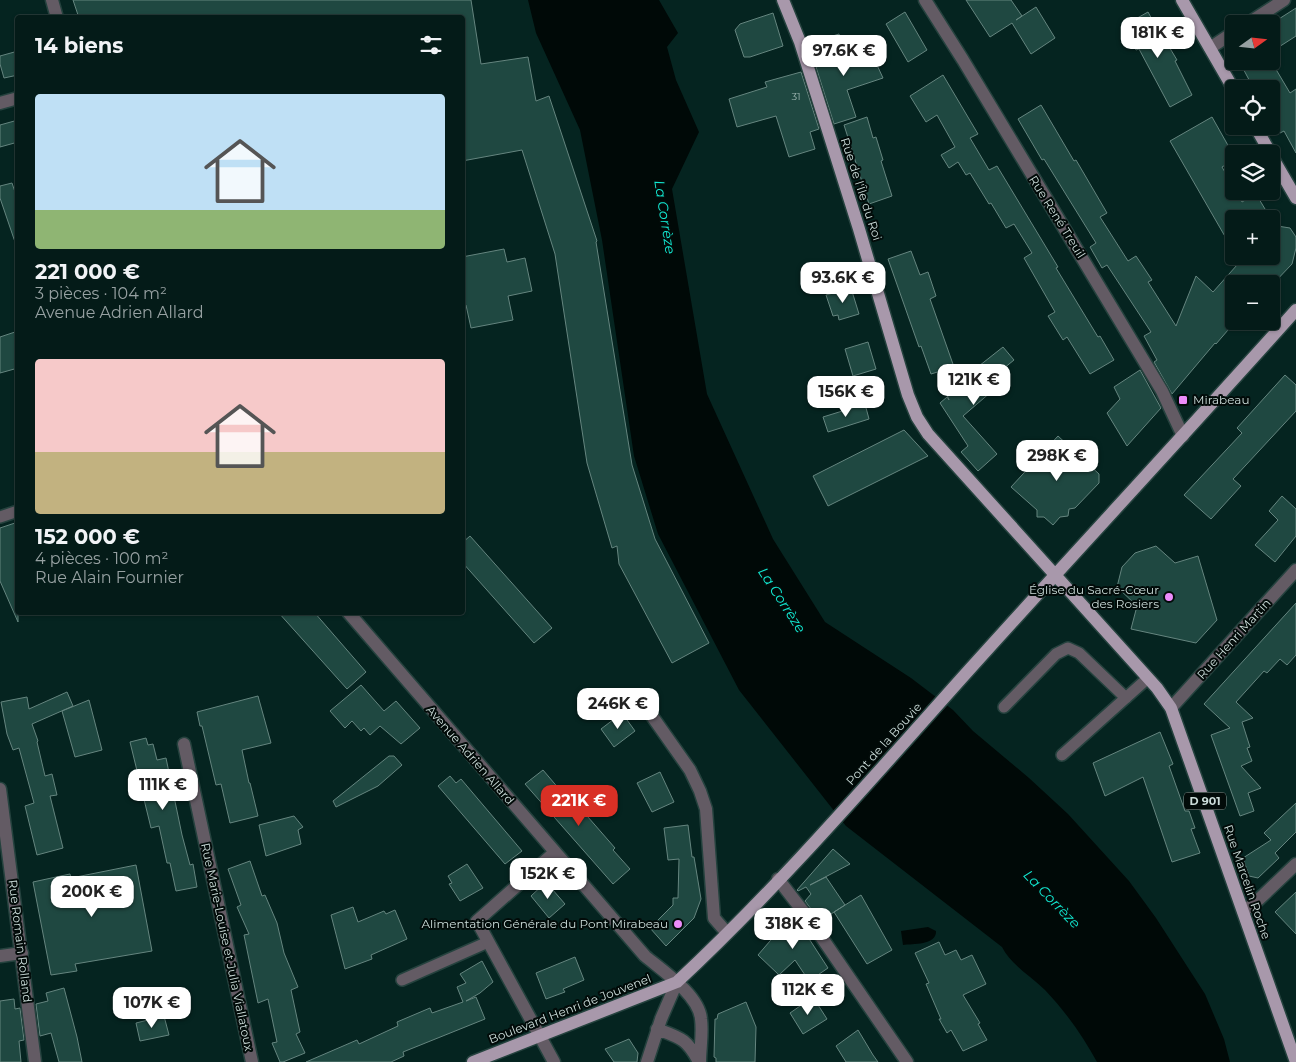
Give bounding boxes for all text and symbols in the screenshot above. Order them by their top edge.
north arrow [1225,15,1280,70]
map controls [1225,15,1280,330]
pin: 181K € [1117,17,1199,59]
text: 181K € [1132,23,1184,42]
icon: filters [417,31,445,59]
text: 14 biens [35,33,123,58]
pin: 97.6K € [798,34,890,77]
text: 97.6K € [813,41,875,60]
button: locate [1225,80,1280,135]
house number: 31 [791,90,801,103]
icon: home [195,126,285,216]
street label: Rue de l'Île du Roi [838,135,885,242]
button: layers [1225,145,1280,200]
street label: Rue René Treuil [1026,173,1089,261]
water label: La Corrèze [650,179,680,255]
button: + [1225,210,1280,265]
text: 221 000 € [35,259,140,284]
pin: 93.6K € [797,262,889,304]
text: 93.6K € [811,268,875,287]
button: − [1225,275,1280,330]
text: 3 pièces · 104 m² [35,284,167,303]
text: Avenue Adrien Allard [35,303,204,322]
pin: 121K € [933,364,1015,406]
text: 121K € [948,370,1000,389]
pin: 156K € [805,376,887,418]
text: 156K € [818,382,874,401]
icon: home [195,391,285,481]
place label: Mirabeau [1193,392,1249,407]
marker: Mirabeau [1177,394,1189,406]
pin: 298K € [1016,440,1098,482]
text: 298K € [1027,446,1087,465]
text: 152 000 € [35,524,140,549]
text: 4 pièces · 100 m² [35,549,168,568]
water label: La Corrèze [754,564,810,636]
text: Rue Alain Fournier [35,568,184,587]
place label: Église du Sacré-Cœur des Rosiers [1029,582,1159,611]
marker: Église du Sacré-Cœur des Rosiers [1163,591,1175,603]
street label: Rue Henri Martin [1194,595,1274,682]
pin: 246K € [577,688,659,730]
text: 246K € [588,694,648,713]
street label: Pont de la Bouvie [843,699,925,788]
street label: Avenue Adrien Allard [423,702,518,807]
pin: 111K € [122,768,204,811]
text: 111K € [139,775,187,794]
pin: 221K € [538,784,620,827]
text: 221K € [552,791,606,810]
road number: D 901 [1184,792,1226,809]
street label: Rue Marcelin Roche [1221,823,1274,941]
street label: Rue Marie-Louise et Julia Viallatoux [198,842,257,1053]
pin: 152K € [507,858,589,900]
text: 152K € [521,864,575,883]
water label: La Corrèze [1020,866,1084,932]
pin: 200K € [51,876,133,918]
street label: Rue Romain Rolland [6,879,35,1003]
text: 200K € [62,882,122,901]
pin: 318K € [752,908,834,950]
text: 318K € [765,914,821,933]
place label: Alimentation Générale du Pont Mirabeau [421,916,668,931]
marker: Alimentation Générale du Pont Mirabeau [672,918,684,930]
street label: Boulevard Henri de Jouvenel [486,971,653,1046]
pin: 112K € [767,974,849,1016]
text: 112K € [782,980,834,999]
pin: 107K € [111,986,193,1029]
text: 107K € [124,993,180,1012]

